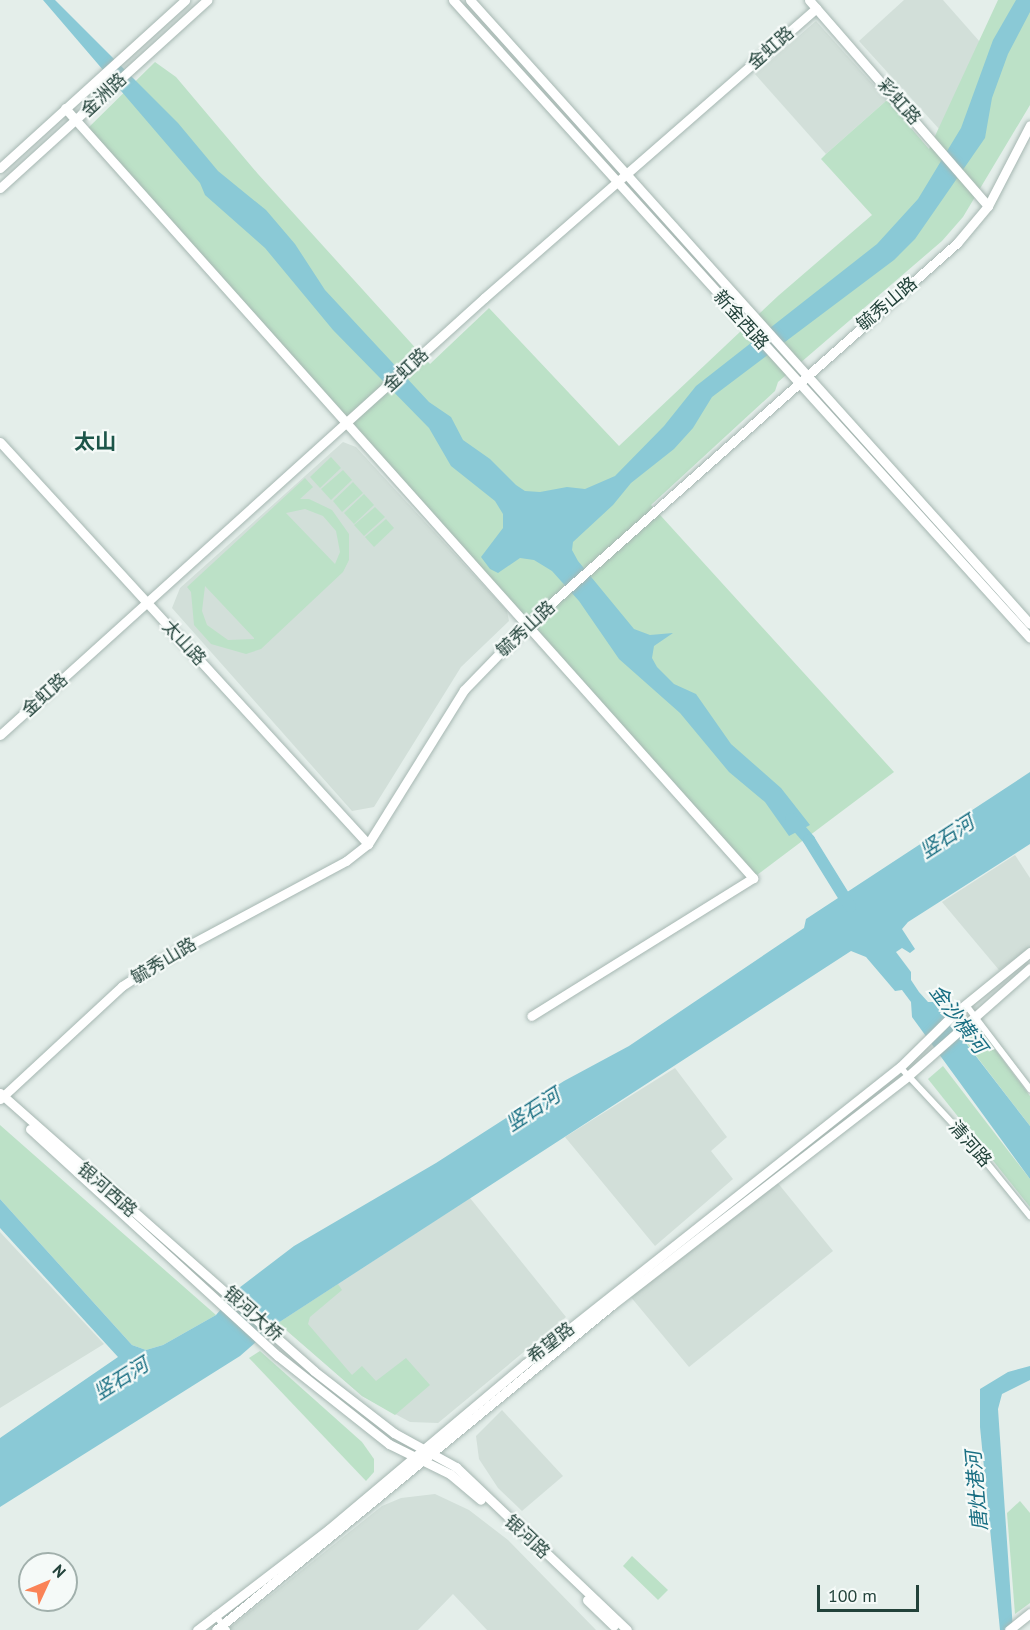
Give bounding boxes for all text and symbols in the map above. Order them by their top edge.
street label: 金虹路 [744,22,798,74]
street label: 金洲路 [77,69,131,121]
street label: 彩虹路 [873,75,925,129]
street label: 毓秀山路 [852,273,922,335]
street label: 新金西路 [709,286,773,354]
street label: 金虹路 [379,344,433,396]
district label: 太山 [74,429,116,455]
street label: 毓秀山路 [492,597,560,661]
street label: 太山路 [158,616,210,670]
street label: 金虹路 [18,669,72,721]
water label: 竖石河 [915,811,979,863]
street label: 毓秀山路 [128,933,200,989]
water label: 金沙横河 [924,980,992,1058]
water label: 竖石河 [501,1084,565,1136]
street label: 清河路 [944,1117,996,1171]
street label: 银河西路 [73,1158,141,1222]
street label: 银河大桥 [219,1282,287,1346]
street label: 希望路 [523,1318,579,1368]
water label: 竖石河 [89,1353,153,1405]
water label: 唐灶港河 [962,1450,992,1532]
street label: 银河路 [500,1511,554,1563]
north arrow [18,1552,78,1612]
text: N [49,1560,70,1582]
scale bar [820,1573,922,1611]
text: 100 m [828,1584,877,1607]

